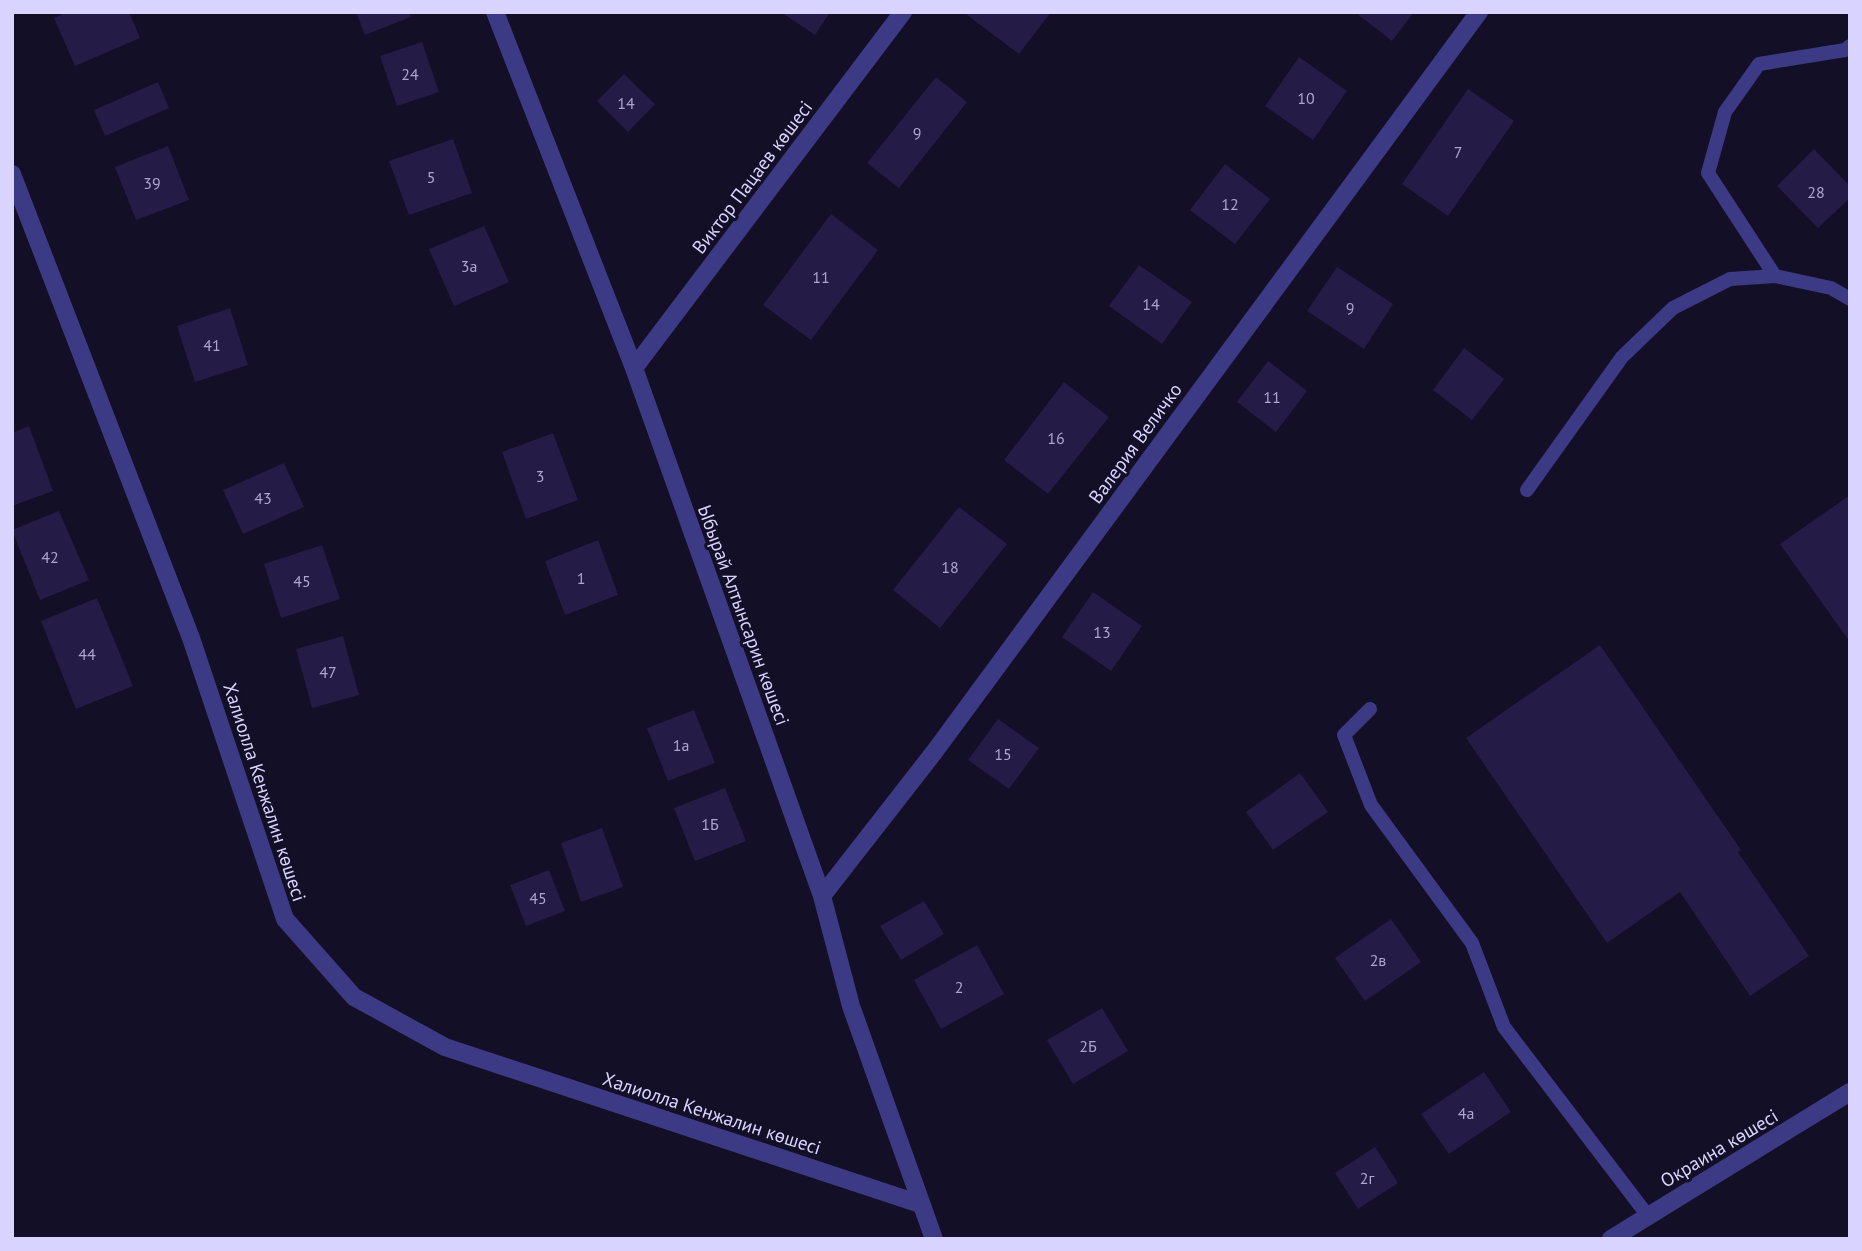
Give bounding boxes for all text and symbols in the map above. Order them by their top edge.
house number: 24 [401,64,419,84]
house number: 10 [1297,88,1315,108]
house number: 14 [617,93,635,113]
street label: Виктор Пацаев көшесі [687,96,817,258]
house number: 9 [913,123,921,143]
house number: 7 [1454,142,1462,162]
house number: 5 [427,167,435,187]
house number: 39 [143,173,161,193]
house number: 28 [1807,182,1825,202]
house number: 12 [1221,194,1239,214]
house number: 3а [461,256,477,276]
house number: 11 [812,267,830,287]
house number: 14 [1142,294,1160,314]
house number: 9 [1346,298,1354,318]
house number: 41 [203,335,221,355]
street label: Валерия Величко [1083,378,1187,508]
house number: 11 [1263,387,1281,407]
house number: 16 [1047,428,1065,448]
house number: 3 [536,466,544,486]
house number: 43 [254,488,272,508]
street label: Ыбырай Алтынсарин көшесі [693,501,795,729]
house number: 42 [41,547,59,567]
house number: 18 [941,557,959,577]
house number: 1 [577,568,585,588]
house number: 45 [293,571,311,591]
house number: 13 [1093,622,1111,642]
house number: 44 [78,644,96,664]
house number: 47 [319,662,337,682]
street label: Халиолла Кенжалин көшесі [218,680,312,904]
house number: 1а [673,735,689,755]
house number: 15 [994,744,1012,764]
house number: 1Б [701,814,719,834]
house number: 45 [529,888,547,908]
house number: 2в [1370,950,1386,970]
house number: 2 [955,977,963,997]
house number: 2Б [1079,1036,1097,1056]
street label: Халиолла Кенжалин көшесі [600,1066,824,1160]
house number: 4а [1458,1103,1474,1123]
street label: Окраина көшесі [1656,1103,1782,1193]
house number: 2г [1360,1168,1374,1188]

